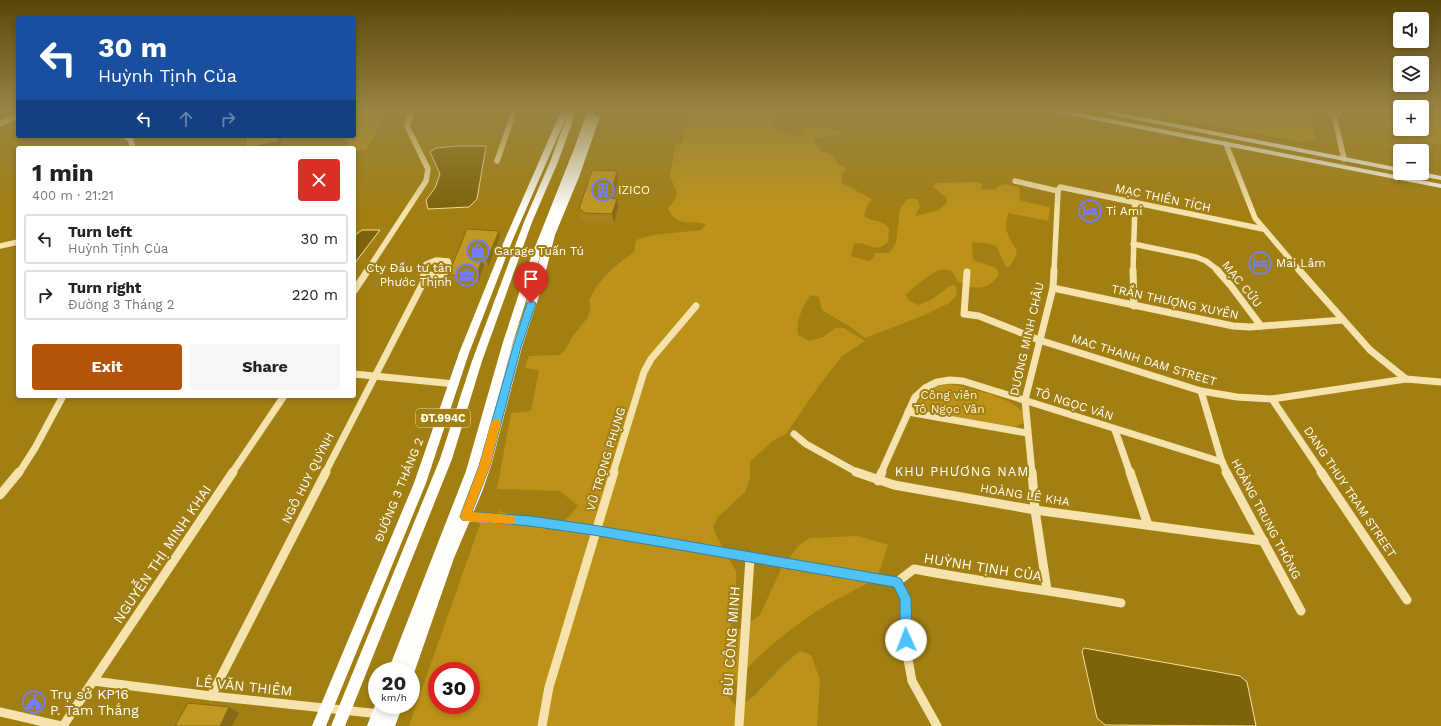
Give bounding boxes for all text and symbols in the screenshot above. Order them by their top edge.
map controls [1393,12,1429,180]
button: sound [1393,12,1429,48]
text: 30 m [98,31,167,64]
icon: left [32,32,84,84]
button: layers [1393,56,1429,92]
text: Huỳnh Tịnh Của [98,65,237,86]
button: + [1393,100,1429,136]
icon: left [133,108,155,130]
icon: ahead [175,108,197,130]
icon: right [217,108,239,130]
button: − [1393,144,1429,180]
text: 1 min [32,159,94,187]
button: close [298,159,340,201]
building icon: IZICO [590,177,616,203]
street label: MẠC THIÊN TÍCH [1114,181,1212,215]
place label: IZICO [618,183,650,197]
text: 400 m · 21:21 [32,188,114,203]
hotel icon: Ti Ami [1077,198,1103,224]
place label: Ti Ami [1106,204,1142,218]
text: Turn left [68,223,132,241]
icon: left [34,228,56,250]
text: 30 m [301,230,338,248]
shop icon: Garage Tuấn Tú [465,238,491,264]
text: Huỳnh Tịnh Của [68,241,168,256]
place label: Garage Tuấn Tú [494,244,584,258]
hotel icon: Mai Lâm [1247,250,1273,276]
place label: Mai Lâm [1276,256,1326,270]
street label: MẠC CỬU [1219,258,1265,310]
place label: Cty Đầu tư tân Phước Thịnh [366,261,452,289]
office icon: Cty Đầu tư tân Phước Thịnh [454,262,480,288]
pin [514,262,548,303]
icon: arrive [520,268,542,290]
text: Turn right [68,279,141,297]
street label: DƯƠNG MINH CHÂU [1007,281,1047,397]
street label: TRẦN THƯỢNG XUYÊN [1110,281,1240,322]
icon: right [34,284,56,306]
text: 220 m [292,286,338,304]
text: Đường 3 Tháng 2 [68,297,174,312]
street label: MAC THANH DAM STREET [1070,331,1218,389]
button: Exit [32,344,182,390]
button: Share [190,344,340,390]
street label: TÔ NGỌC VÂN [1033,385,1115,423]
park label: Công viên Tô Ngọc Vân [913,388,985,416]
street label: VŨ TRỌNG PHỤNG [584,405,628,513]
road number: ĐT.994C [416,409,470,427]
street label: DANG THUY TRAM STREET [1301,424,1399,560]
street label: NGÔ HUY QUỲNH [279,430,337,526]
street label: ĐƯỜNG 3 THÁNG 2 [372,436,426,544]
street label: HOÀNG TRUNG THÔNG [1228,456,1304,582]
district label: KHU PHƯƠNG NAM [895,464,1029,479]
street label: NGUYỄN THỊ MINH KHAI [108,481,214,626]
street label: HOÀNG LÊ KHA [979,481,1071,509]
street label: HUỲNH TỊNH CỦA [923,550,1043,584]
street label: BÙI CÔNG MINH [719,586,743,696]
position arrow [885,619,927,661]
speed limit sign: 30 [428,662,480,714]
text: 20 [382,671,406,695]
street label: LÊ VĂN THIÊM [195,673,293,699]
place label: Trụ sở KP16 P. Tam Thắng [50,686,139,718]
public building icon: Trụ sở KP16 P. Tam Thắng [21,689,47,715]
text: km/h [381,692,407,703]

